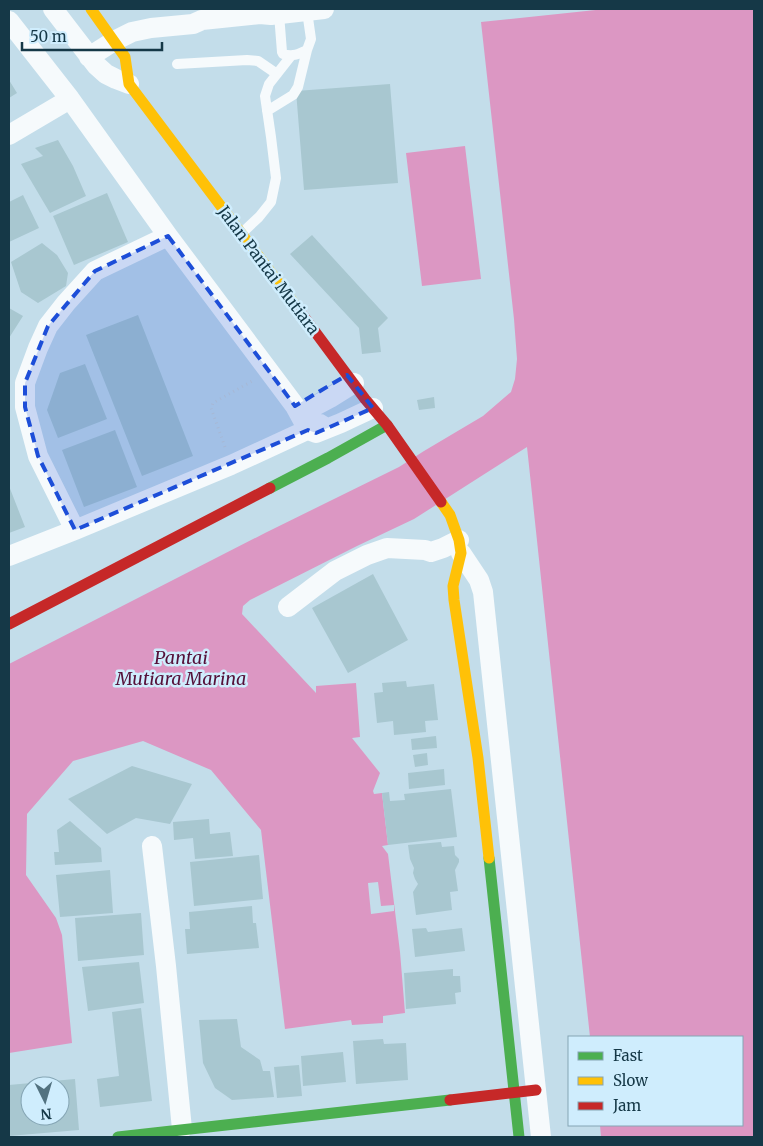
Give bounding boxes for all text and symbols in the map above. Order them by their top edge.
scale bar [22,20,162,52]
text: 50 m [30,27,67,46]
street label: Jalan Pantai Mutiara [213,201,324,339]
water label: Pantai Mutiara Marina [115,646,246,690]
legend [568,1036,743,1126]
text: Fast [613,1046,643,1065]
text: Slow [613,1071,648,1090]
north arrow [20,1076,70,1126]
text: Jam [612,1096,641,1115]
text: N [40,1105,52,1123]

